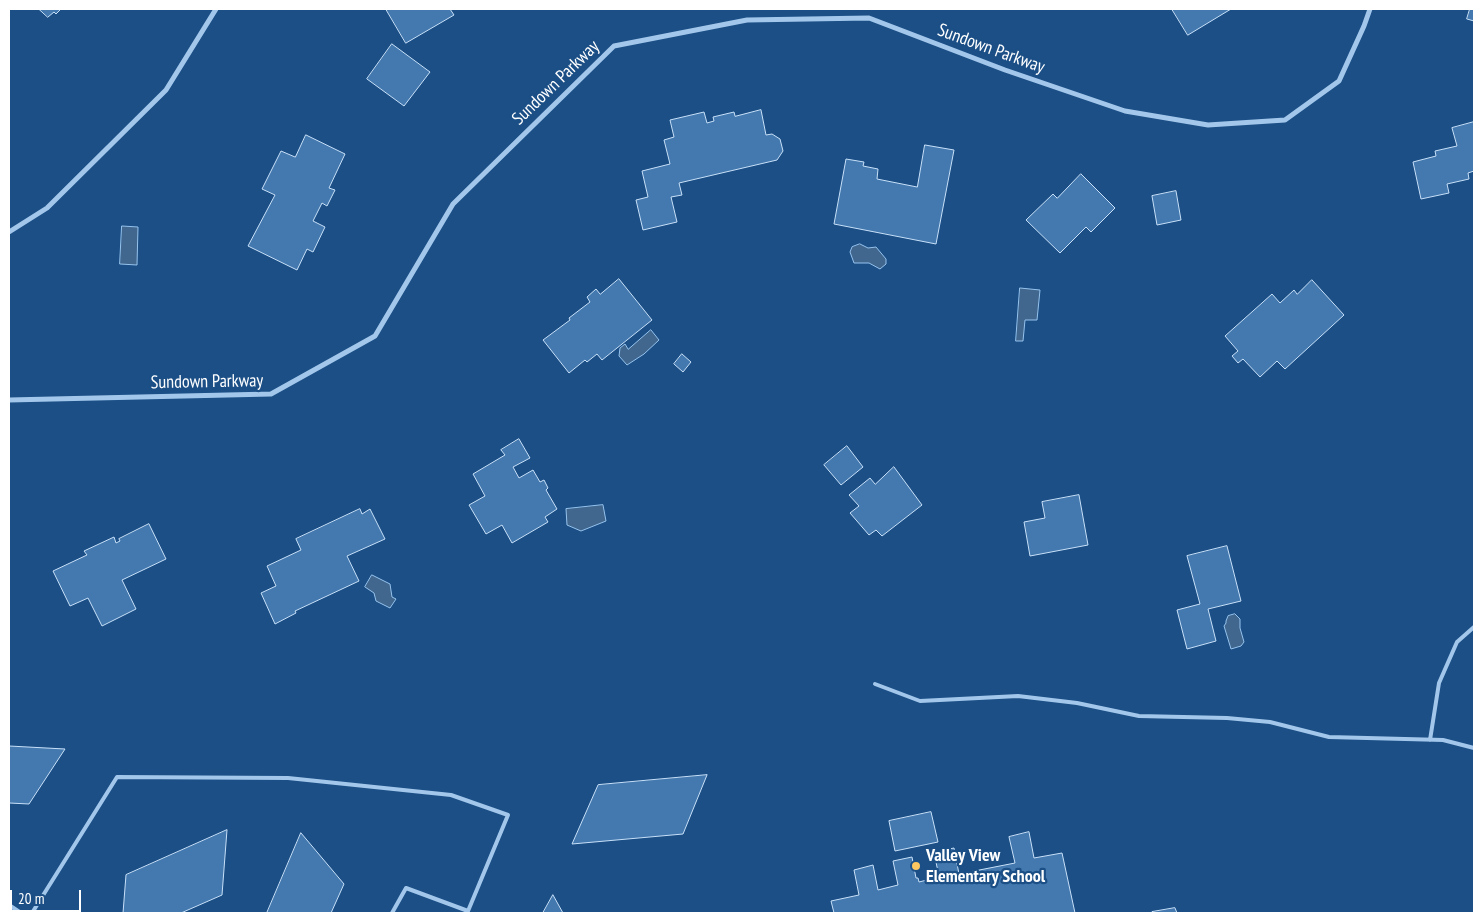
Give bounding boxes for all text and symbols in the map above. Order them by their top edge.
street label: Sundown Parkway [934,20,1048,78]
street label: Sundown Parkway [508,36,604,130]
street label: Sundown Parkway [151,370,263,394]
place label: Valley View Elementary School [926,845,1045,888]
marker: Valley View Elementary School [910,860,922,872]
scale bar [12,880,84,912]
text: 20 m [18,889,44,908]

